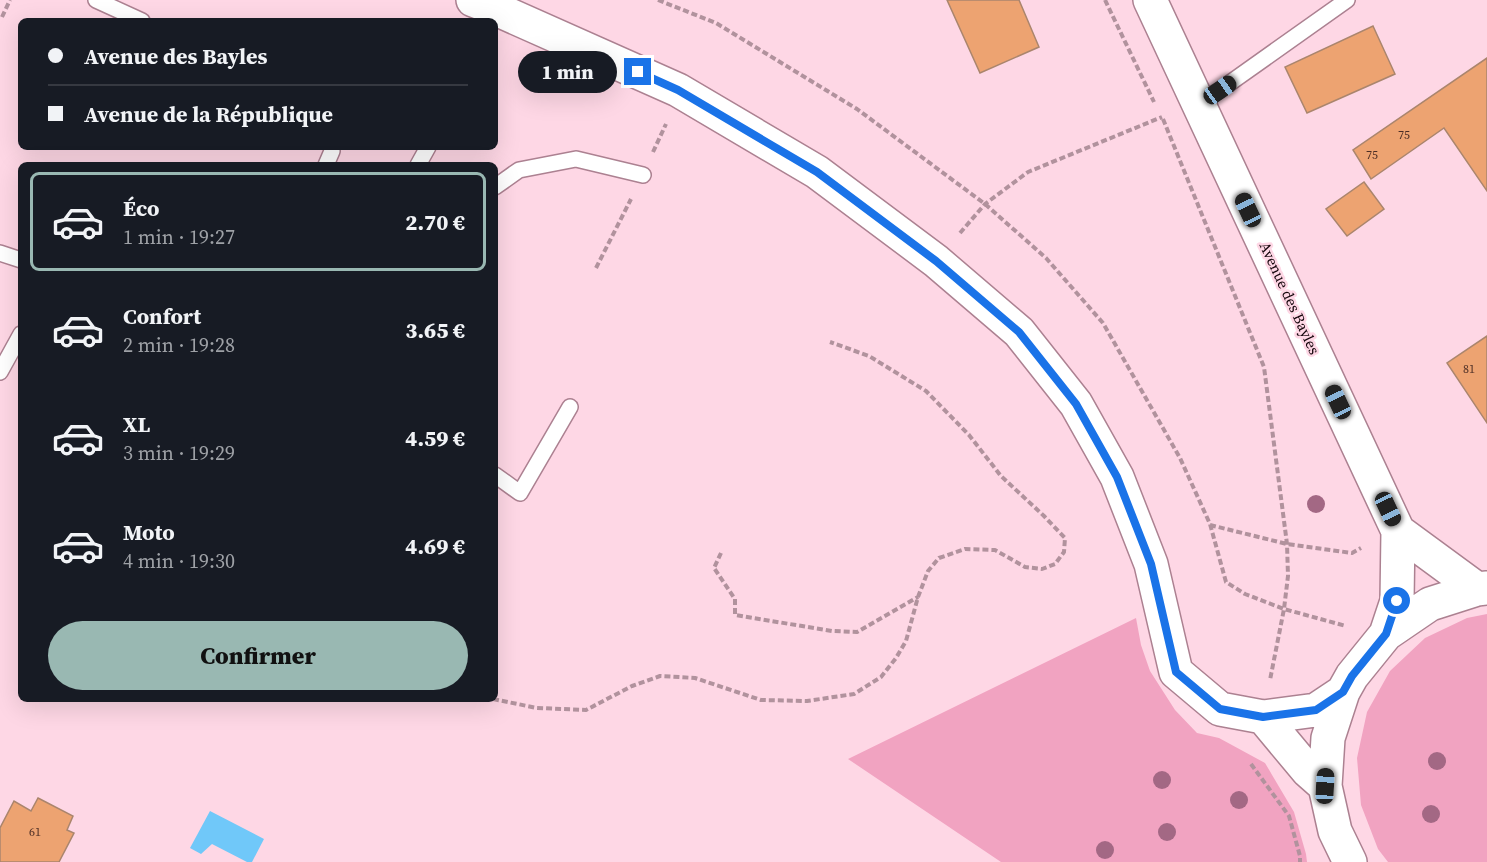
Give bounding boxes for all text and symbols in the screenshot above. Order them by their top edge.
text: Avenue des Bayles [84,41,268,71]
callout: 1 min [518,51,617,93]
text: 1 min [541,58,594,86]
route end [624,58,651,85]
car [1200,72,1240,108]
text: Avenue de la République [84,99,333,129]
house number: 75 [1398,127,1410,143]
house number: 75 [1366,147,1378,163]
car [1232,190,1264,230]
text: Éco [123,193,160,223]
icon: car [51,195,105,249]
text: 2.70 € [405,207,465,237]
text: 1 min · 19:27 [123,223,235,251]
street label: Avenue des Bayles [1255,238,1325,358]
text: Confort [123,301,201,331]
icon: car [51,303,105,357]
text: 3.65 € [405,315,465,345]
text: 2 min · 19:28 [123,331,235,359]
house number: 81 [1463,361,1475,377]
car [1322,382,1354,422]
text: XL [123,409,150,439]
icon: car [51,411,105,465]
text: 4.59 € [405,423,465,453]
text: 3 min · 19:29 [123,439,235,467]
car [1372,489,1404,529]
text: Moto [123,517,175,547]
icon: car [51,519,105,573]
text: 4.69 € [405,531,465,561]
text: 4 min · 19:30 [123,547,235,575]
route start [1383,587,1410,614]
button: Confirmer [48,621,468,690]
car [1315,768,1335,804]
house number: 61 [29,824,41,840]

